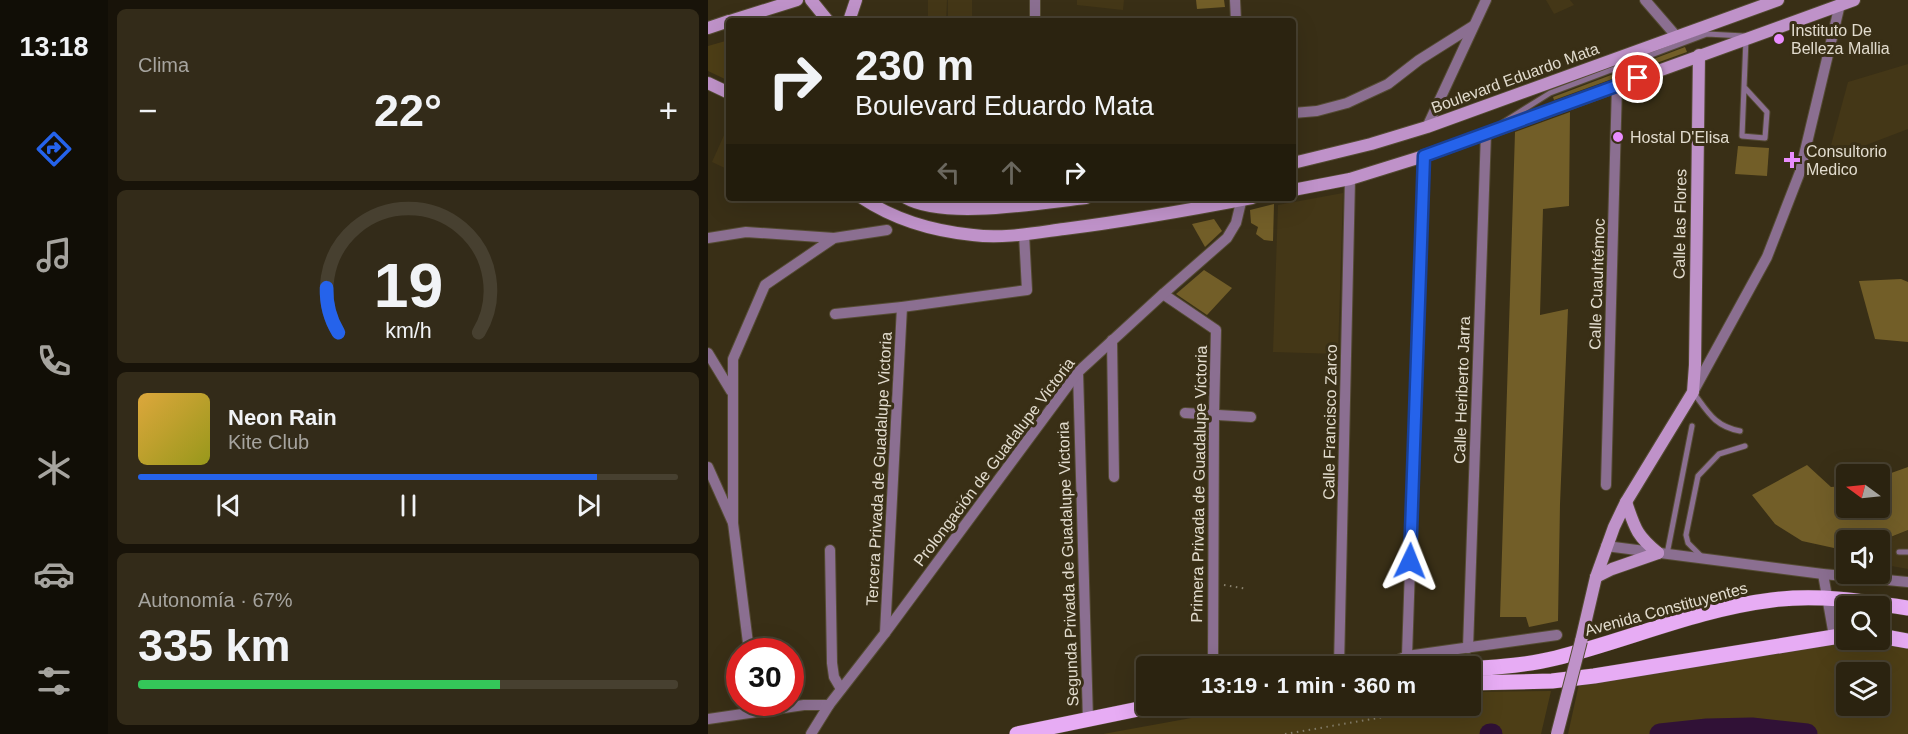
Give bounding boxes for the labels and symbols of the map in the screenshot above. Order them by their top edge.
place label: Instituto De Belleza Mallia [1791,22,1890,57]
marker: Instituto De Belleza Mallia [1772,32,1786,46]
street label: Boulevard Eduardo Mata [1429,40,1601,116]
pin [1612,52,1663,103]
place label: Hostal D'Elisa [1630,129,1729,146]
marker: Hostal D'Elisa [1611,130,1625,144]
place label: Consultorio Medico [1806,143,1887,178]
marker: Consultorio Medico [1783,151,1801,169]
street label: Calle las Flores [1671,169,1689,279]
street label: Calle Cuauhtémoc [1586,218,1608,350]
street label: Calle Heriberto Jarra [1451,316,1473,464]
street label: Tercera Privada de Guadalupe Victoria [863,331,895,607]
street label: Calle Francisco Zarco [1320,344,1340,500]
street label: Primera Privada de Guadalupe Victoria [1188,345,1210,623]
street label: Prolongación de Guadalupe Victoria [910,355,1078,569]
street label: Segunda Privada de Guadalupe Victoria [1055,421,1081,707]
north arrow [1836,464,1890,518]
position arrow [1378,529,1442,593]
street label: Avenida Constituyentes [1583,579,1749,639]
speed limit sign: 30 [726,638,804,716]

